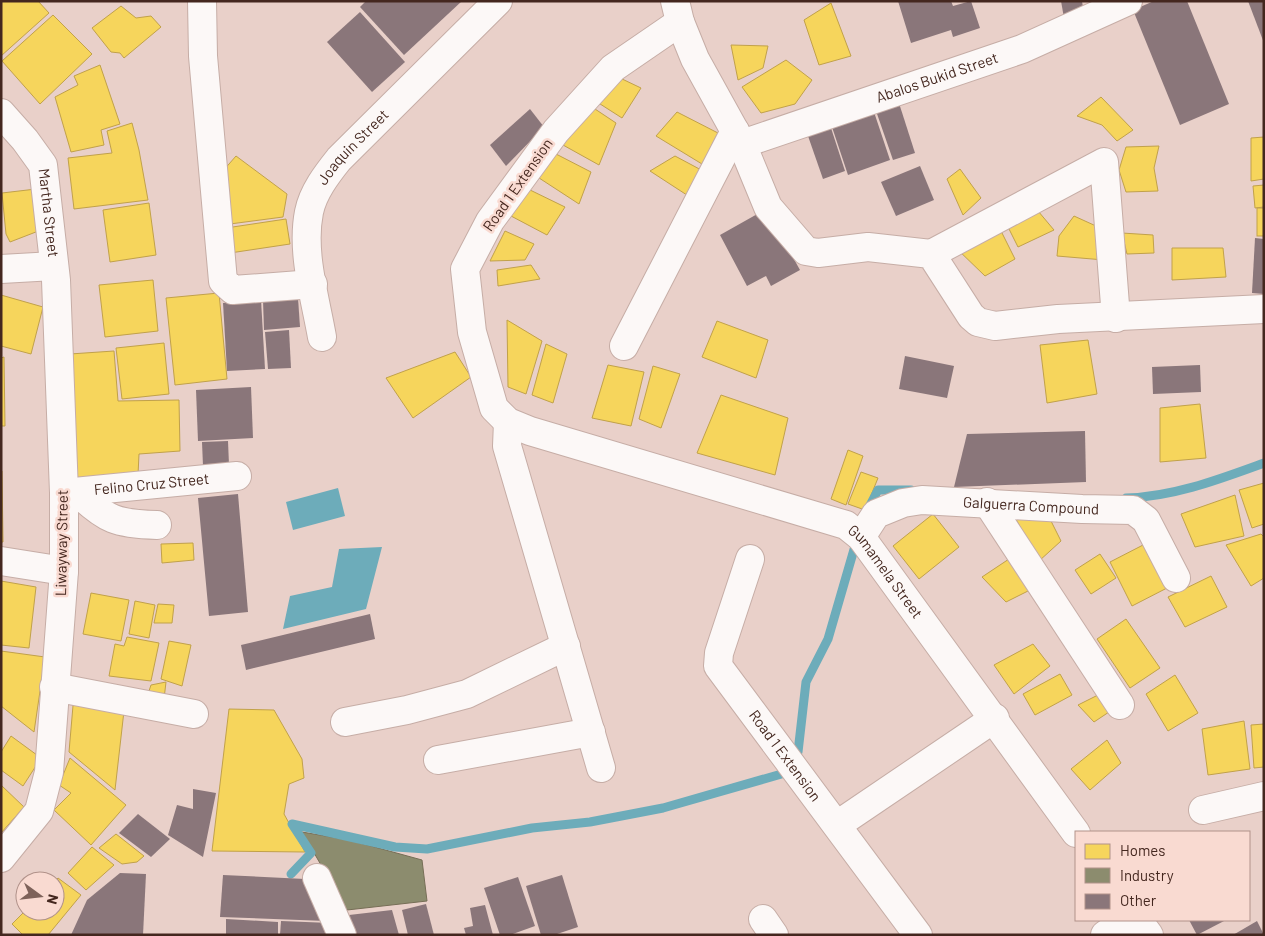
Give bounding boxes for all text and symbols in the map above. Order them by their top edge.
street label: Abalos Bukid Street [873,48,1000,106]
street label: Joaquin Street [313,105,392,188]
street label: Road 1 Extension [478,135,556,234]
street label: Martha Street [35,167,63,258]
street label: Felino Cruz Street [93,469,210,498]
street label: Liwayway Street [51,490,71,596]
street label: Galguerra Compound [963,492,1099,517]
street label: Gumamela Street [845,520,927,621]
street label: Road 1 Extension [746,706,825,805]
legend [1075,831,1250,921]
text: Homes [1120,841,1165,859]
text: Industry [1120,866,1174,884]
north arrow [15,871,65,921]
text: Other [1120,891,1157,909]
text: N [44,893,62,906]

